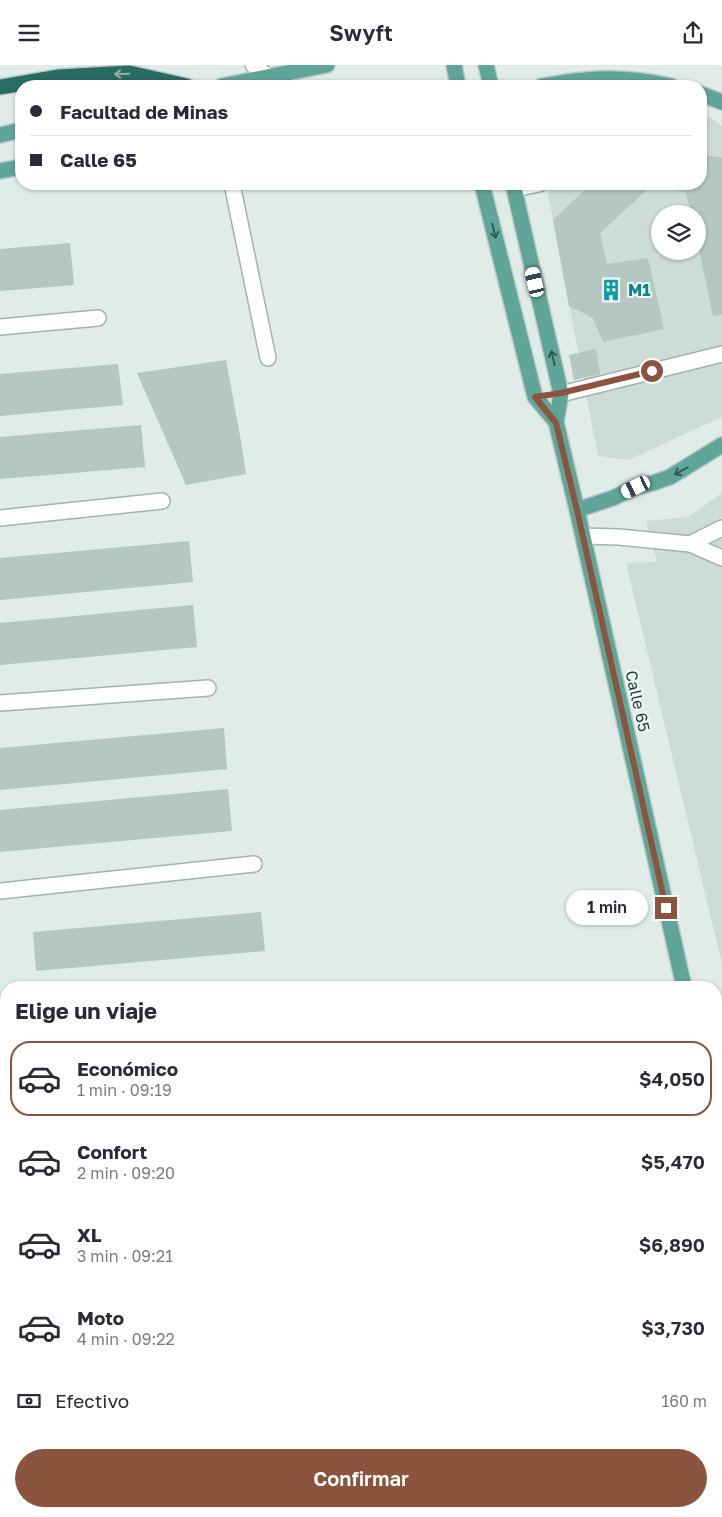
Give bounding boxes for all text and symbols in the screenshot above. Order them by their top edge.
icon: menu [15,19,43,47]
text: Swyft [329,19,393,46]
icon: share [679,19,707,47]
one-way arrow [115,69,131,79]
text: Facultad de Minas [60,100,228,123]
text: Calle 65 [60,148,137,171]
map controls [651,205,706,260]
button: layers [651,205,706,260]
one-way arrow [490,223,499,239]
car [524,266,545,298]
building icon: M1 [598,277,624,303]
place label: M1 [628,280,650,300]
one-way arrow [548,350,557,366]
route start [641,360,663,382]
one-way arrow [673,466,688,476]
car [619,474,652,500]
street label: Calle 65 [621,668,655,734]
callout: 1 min [566,891,648,925]
text: 1 min [587,897,627,917]
route end [655,897,677,919]
text: Elige un viaje [15,997,157,1024]
icon: car [17,1056,62,1101]
text: Económico [77,1057,178,1080]
text: $4,050 [639,1067,705,1090]
text: 1 min · 09:19 [77,1080,172,1100]
icon: car [17,1139,62,1184]
text: Confort [77,1140,147,1163]
text: $5,470 [641,1150,705,1173]
text: 2 min · 09:20 [77,1163,175,1183]
icon: car [17,1222,62,1267]
text: XL [77,1223,102,1246]
text: $6,890 [639,1233,705,1256]
text: 3 min · 09:21 [77,1246,173,1266]
icon: car [17,1305,62,1350]
text: Moto [77,1306,124,1329]
text: $3,730 [641,1316,705,1339]
text: 4 min · 09:22 [77,1329,175,1349]
icon: cash [15,1387,43,1415]
text: Efectivo [55,1389,129,1412]
text: 160 m [661,1391,707,1411]
button: Confirmar [15,1449,707,1507]

